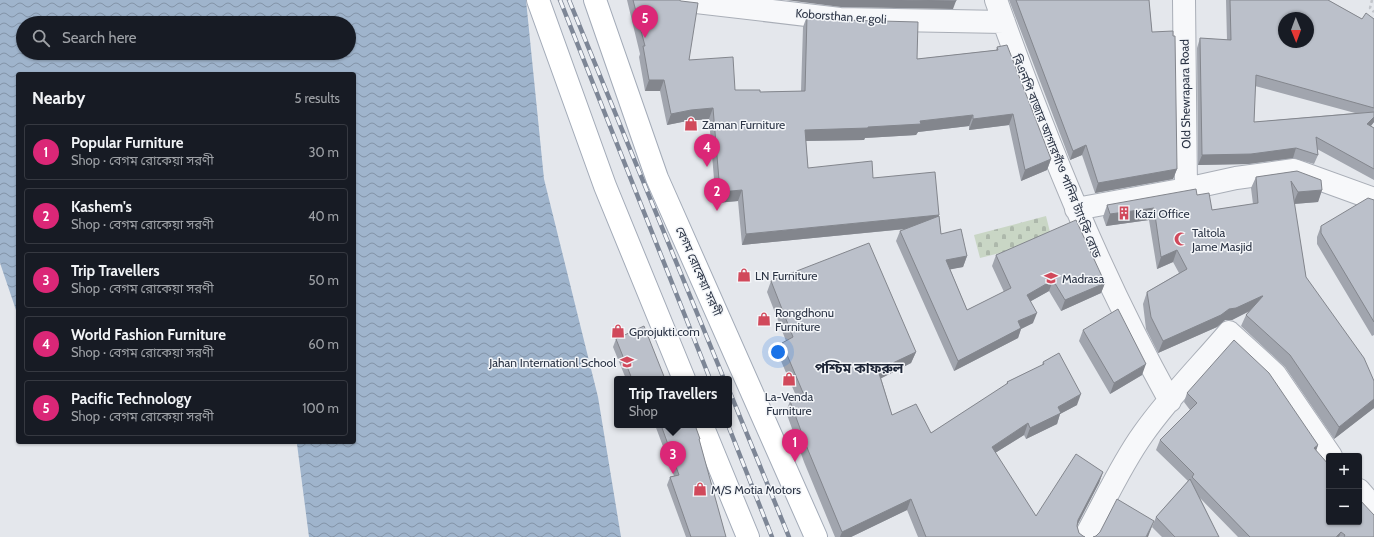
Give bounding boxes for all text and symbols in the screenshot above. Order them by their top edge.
pin: 5 [632,5,658,38]
street label: Koborsthan er goli [795,5,887,27]
north arrow [1278,12,1314,48]
search box [16,16,356,60]
icon: search [30,27,52,49]
text: Search here [62,29,137,47]
street label: Old Shewrapara Road [1177,39,1193,149]
street label: বিএনপি বাজার আগারগাঁও পানির ট্যাংকি রোড [1009,51,1105,260]
text: Nearby [32,88,85,108]
text: 5 results [294,90,340,106]
shop icon: Zaman Furniture [683,116,699,132]
place label: Zaman Furniture [702,117,785,132]
text: Popular Furniture [71,134,183,152]
pin: 4 [694,134,720,167]
text: 1 [44,144,48,160]
text: 30 m [309,144,339,160]
text: Shop · বেগম রোকেয়া সরণী [71,152,214,168]
pin: 2 [704,178,730,211]
text: Kashem's [71,198,132,216]
building icon: Kazi Office [1116,205,1132,221]
place label: Kazi Office [1135,206,1190,221]
text: 2 [43,208,49,224]
text: 40 m [308,208,339,224]
text: Shop · বেগম রোকেয়া সরণী [71,216,214,232]
street label: বেগম রোকেয়া সরণী [672,224,726,319]
place label: Taltola Jame Masjid [1191,225,1252,254]
mosque icon: Taltola Jame Masjid [1173,231,1189,247]
text: Trip Travellers [71,262,160,280]
shop icon: LN Furniture [736,267,752,283]
place label: LN Furniture [755,268,817,283]
school or university icon: Madrasa [1043,270,1059,286]
place label: Madrasa [1062,271,1105,286]
text: 3 [42,272,50,288]
text: 50 m [309,272,339,288]
text: Shop · বেগম রোকেয়া সরণী [71,280,214,296]
place label: Rongdhonu Furniture [775,305,834,334]
shop icon: Rongdhonu Furniture [756,311,772,327]
shop icon: Gprojukti.com [610,323,626,339]
place label: Gprojukti.com [629,324,700,339]
text: World Fashion Furniture [71,326,226,344]
text: 4 [42,336,50,352]
text: 60 m [308,336,339,352]
your location [768,342,788,362]
text: Shop · বেগম রোকেয়া সরণী [71,344,214,360]
school or university icon: Jahan Internationl School [619,354,635,370]
place label: Jahan Internationl School [488,355,616,370]
district label: পশ্চিম কাফরুল [815,359,904,377]
shop icon: La-Venda Furniture [781,371,797,387]
popup [614,376,732,428]
text: Trip Travellers [629,385,717,403]
place label: La-Venda Furniture [765,389,813,418]
text: Pacific Technology [71,390,192,408]
text: 5 [43,400,49,416]
text: 100 m [302,400,339,416]
text: Shop [629,403,658,419]
text: Shop · বেগম রোকেয়া সরণী [71,408,214,424]
pin: 1 [782,429,808,462]
pin: 3 [660,441,686,474]
map controls [1326,453,1362,525]
button: + [1326,453,1362,489]
shop icon: M/S Motia Motors [692,481,708,497]
place label: M/S Motia Motors [711,482,801,497]
button: − [1326,489,1362,525]

